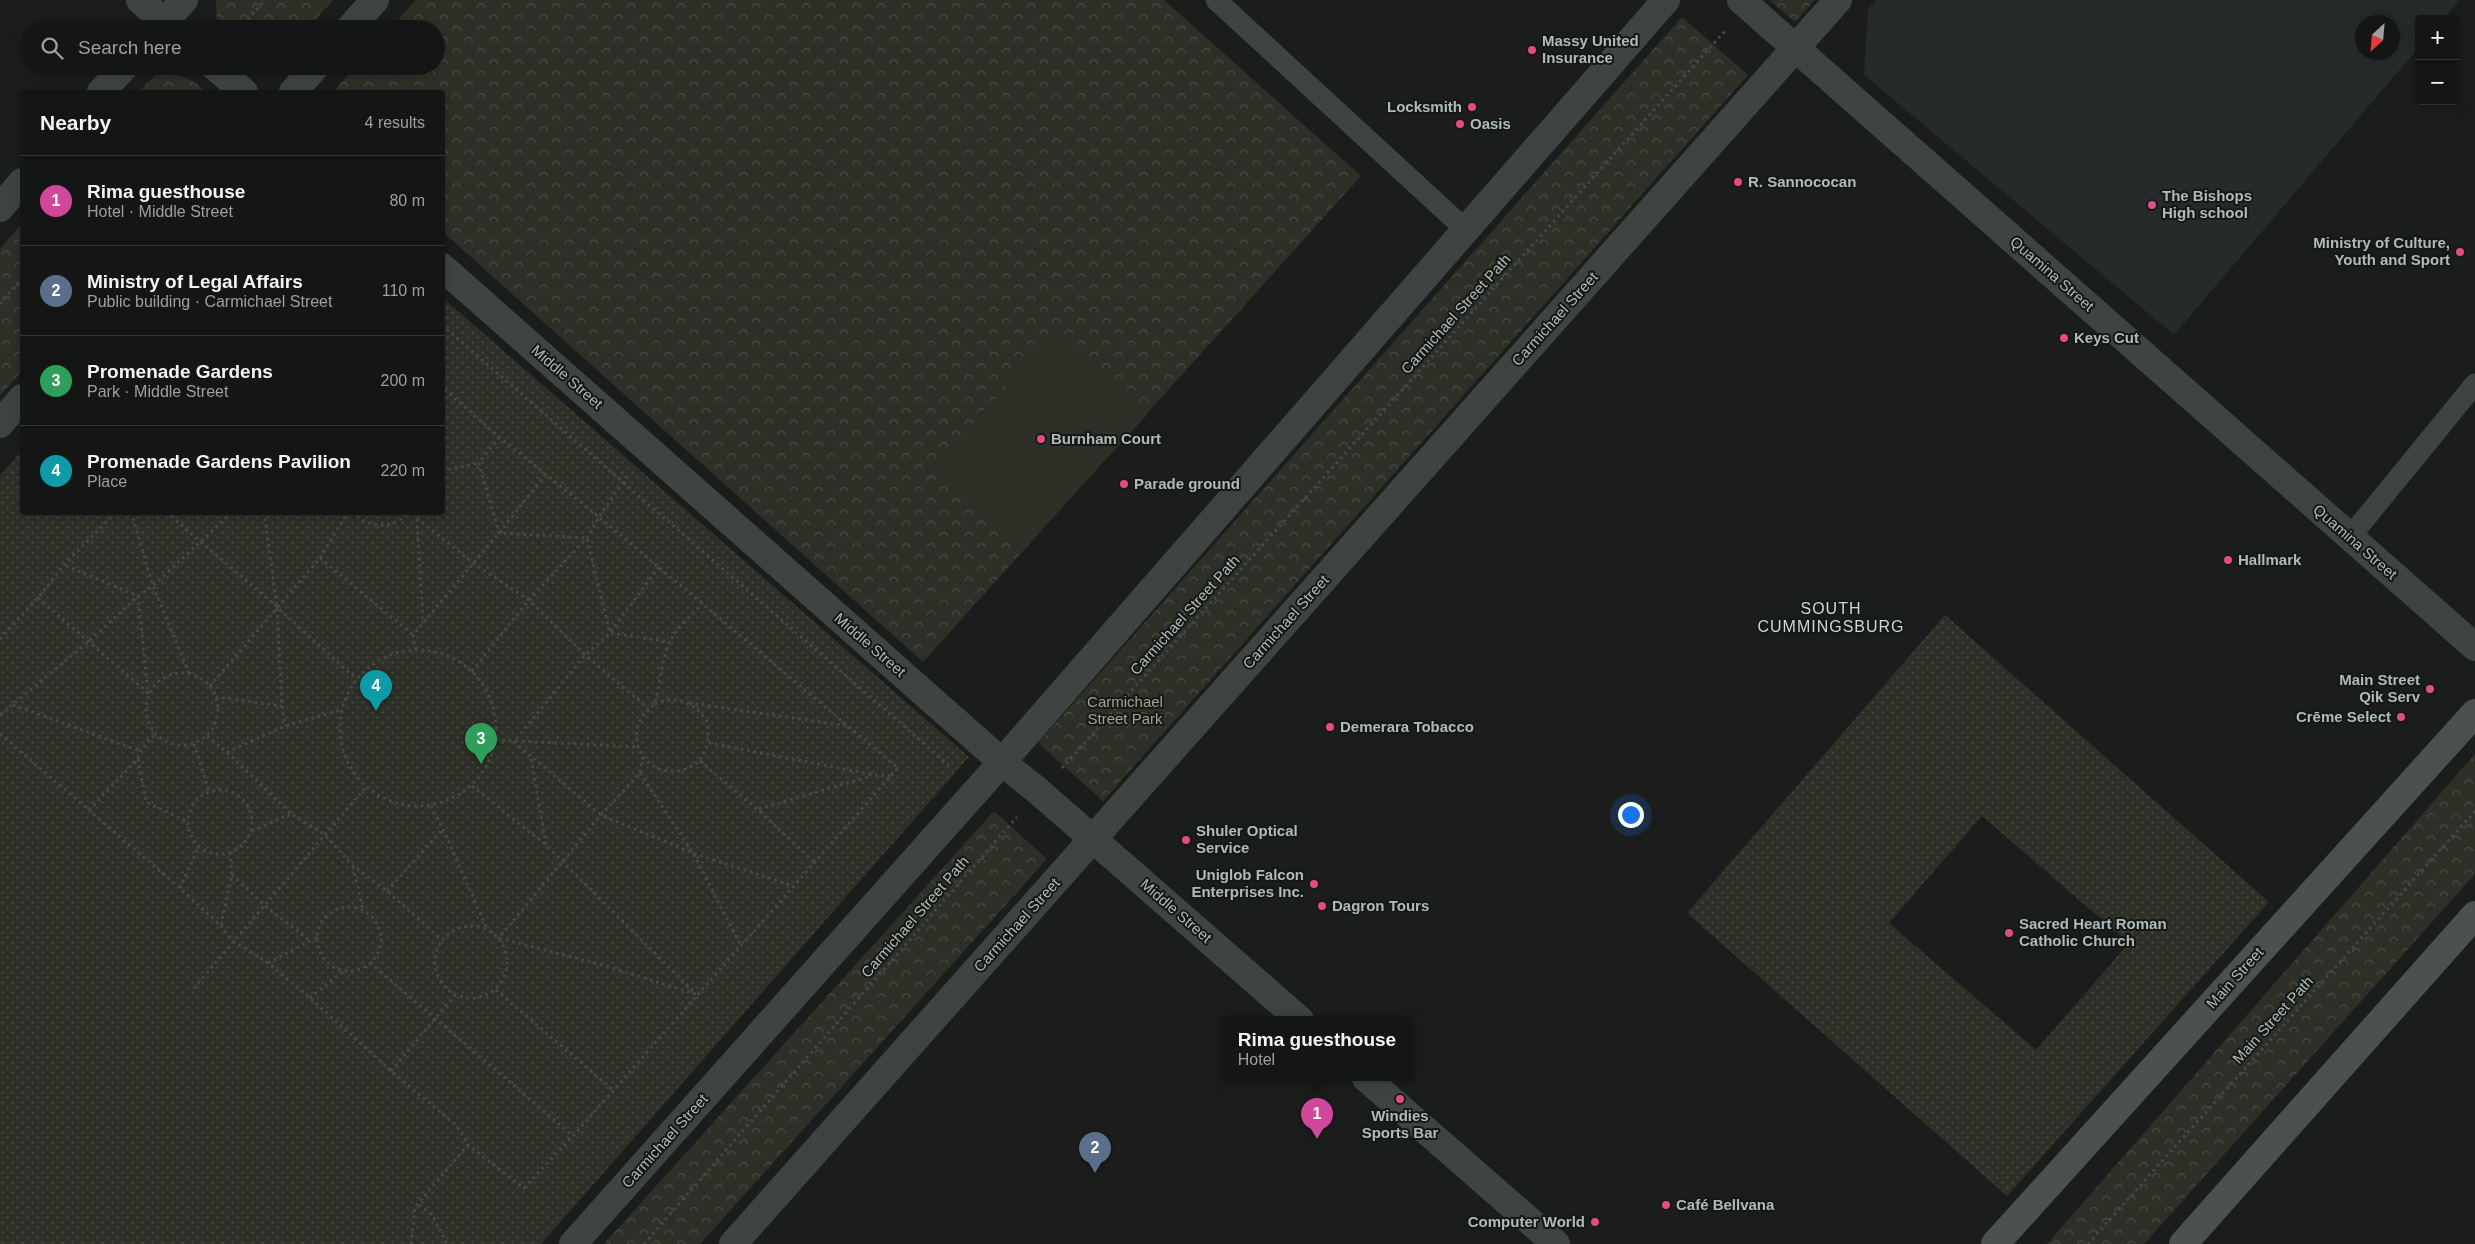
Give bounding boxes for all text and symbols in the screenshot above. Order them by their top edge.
north arrow [2355,15,2400,60]
map controls [2415,15,2460,105]
button: + [2415,15,2460,60]
search box [20,20,445,75]
place label: Massy United Insurance [1542,32,1639,66]
icon: search [38,34,66,62]
text: Search here [78,37,182,58]
marker: Massy United Insurance [1526,44,1538,56]
button: − [2415,60,2460,105]
place label: Locksmith [1387,98,1462,115]
marker: Locksmith [1466,101,1478,113]
text: Nearby [40,111,111,134]
text: 4 results [365,114,425,131]
place label: Oasis [1470,115,1511,132]
marker: Oasis [1454,118,1466,130]
place label: R. Sannococan [1748,173,1856,190]
marker: R. Sannococan [1732,176,1744,188]
text: Rima guesthouse [87,181,245,202]
place label: The Bishops High school [2162,187,2252,221]
text: 1 [52,192,60,209]
text: 80 m [389,192,425,209]
marker: The Bishops High school [2146,199,2158,211]
text: Hotel · Middle Street [87,203,233,220]
street label: Quamina Street [2007,233,2098,315]
place label: Ministry of Culture, Youth and Sport [2313,234,2450,268]
marker: Ministry of Culture, Youth and Sport [2454,246,2466,258]
street label: Carmichael Street Path [1397,250,1514,377]
street label: Carmichael Street [1508,268,1602,369]
text: Ministry of Legal Affairs [87,271,303,292]
text: 2 [52,282,60,299]
text: 110 m [382,282,425,299]
text: Public building · Carmichael Street [87,293,332,310]
place label: Keys Cut [2074,329,2139,346]
marker: Keys Cut [2058,332,2070,344]
street label: Middle Street [528,341,607,413]
text: Promenade Gardens [87,361,273,382]
text: 3 [52,372,60,389]
text: 200 m [381,372,425,389]
text: Park · Middle Street [87,383,228,400]
place label: Burnham Court [1051,430,1161,447]
marker: Burnham Court [1035,433,1047,445]
text: Promenade Gardens Pavilion [87,451,351,472]
text: 4 [52,462,60,479]
text: 220 m [381,462,425,479]
text: Place [87,473,127,490]
place label: Parade ground [1134,475,1240,492]
marker: Parade ground [1118,478,1130,490]
street label: Quamina Street [2310,501,2401,583]
street label: Carmichael Street Path [1126,551,1243,678]
place label: Hallmark [2238,551,2302,568]
marker: Hallmark [2222,554,2234,566]
street label: Carmichael Street [1239,571,1333,672]
district label: SOUTH CUMMINGSBURG [1757,600,1905,635]
street label: Middle Street [831,609,910,681]
pin: 4 [360,670,392,711]
place label: Main Street Qik Serv [2339,671,2421,705]
marker: Main Street Qik Serv [2424,683,2436,695]
park label: Carmichael Street Park [1087,693,1163,727]
place label: Crēme Select [2296,708,2391,725]
marker: Crēme Select [2395,711,2407,723]
place label: Demerara Tobacco [1340,718,1474,735]
marker: Demerara Tobacco [1324,721,1336,733]
pin: 3 [465,723,497,764]
your location [1618,802,1644,828]
place label: Shuler Optical Service [1196,822,1298,856]
marker: Shuler Optical Service [1180,834,1192,846]
street label: Carmichael Street Path [857,853,972,981]
place label: Uniglob Falcon Enterprises Inc. [1191,866,1304,900]
street label: Carmichael Street [970,874,1064,975]
street label: Middle Street [1137,875,1216,947]
marker: Uniglob Falcon Enterprises Inc. [1308,878,1320,890]
place label: Dagron Tours [1332,897,1429,914]
marker: Dagron Tours [1316,900,1328,912]
place label: Sacred Heart Roman Catholic Church [2019,915,2167,949]
marker: Sacred Heart Roman Catholic Church [2003,927,2015,939]
street label: Main Street [2203,943,2267,1012]
street label: Main Street Path [2229,972,2316,1067]
popup [1221,1016,1413,1081]
text: Rima guesthouse [1238,1029,1396,1050]
text: Hotel [1238,1051,1275,1068]
street label: Carmichael Street [618,1090,712,1191]
marker: Windies Sports Bar [1394,1093,1406,1105]
pin: 1 [1301,1098,1333,1139]
place label: Windies Sports Bar [1362,1107,1439,1141]
pin: 2 [1079,1132,1111,1173]
place label: Café Bellvana [1676,1196,1775,1213]
marker: Café Bellvana [1660,1199,1672,1211]
place label: Computer World [1468,1213,1585,1230]
marker: Computer World [1589,1216,1601,1228]

